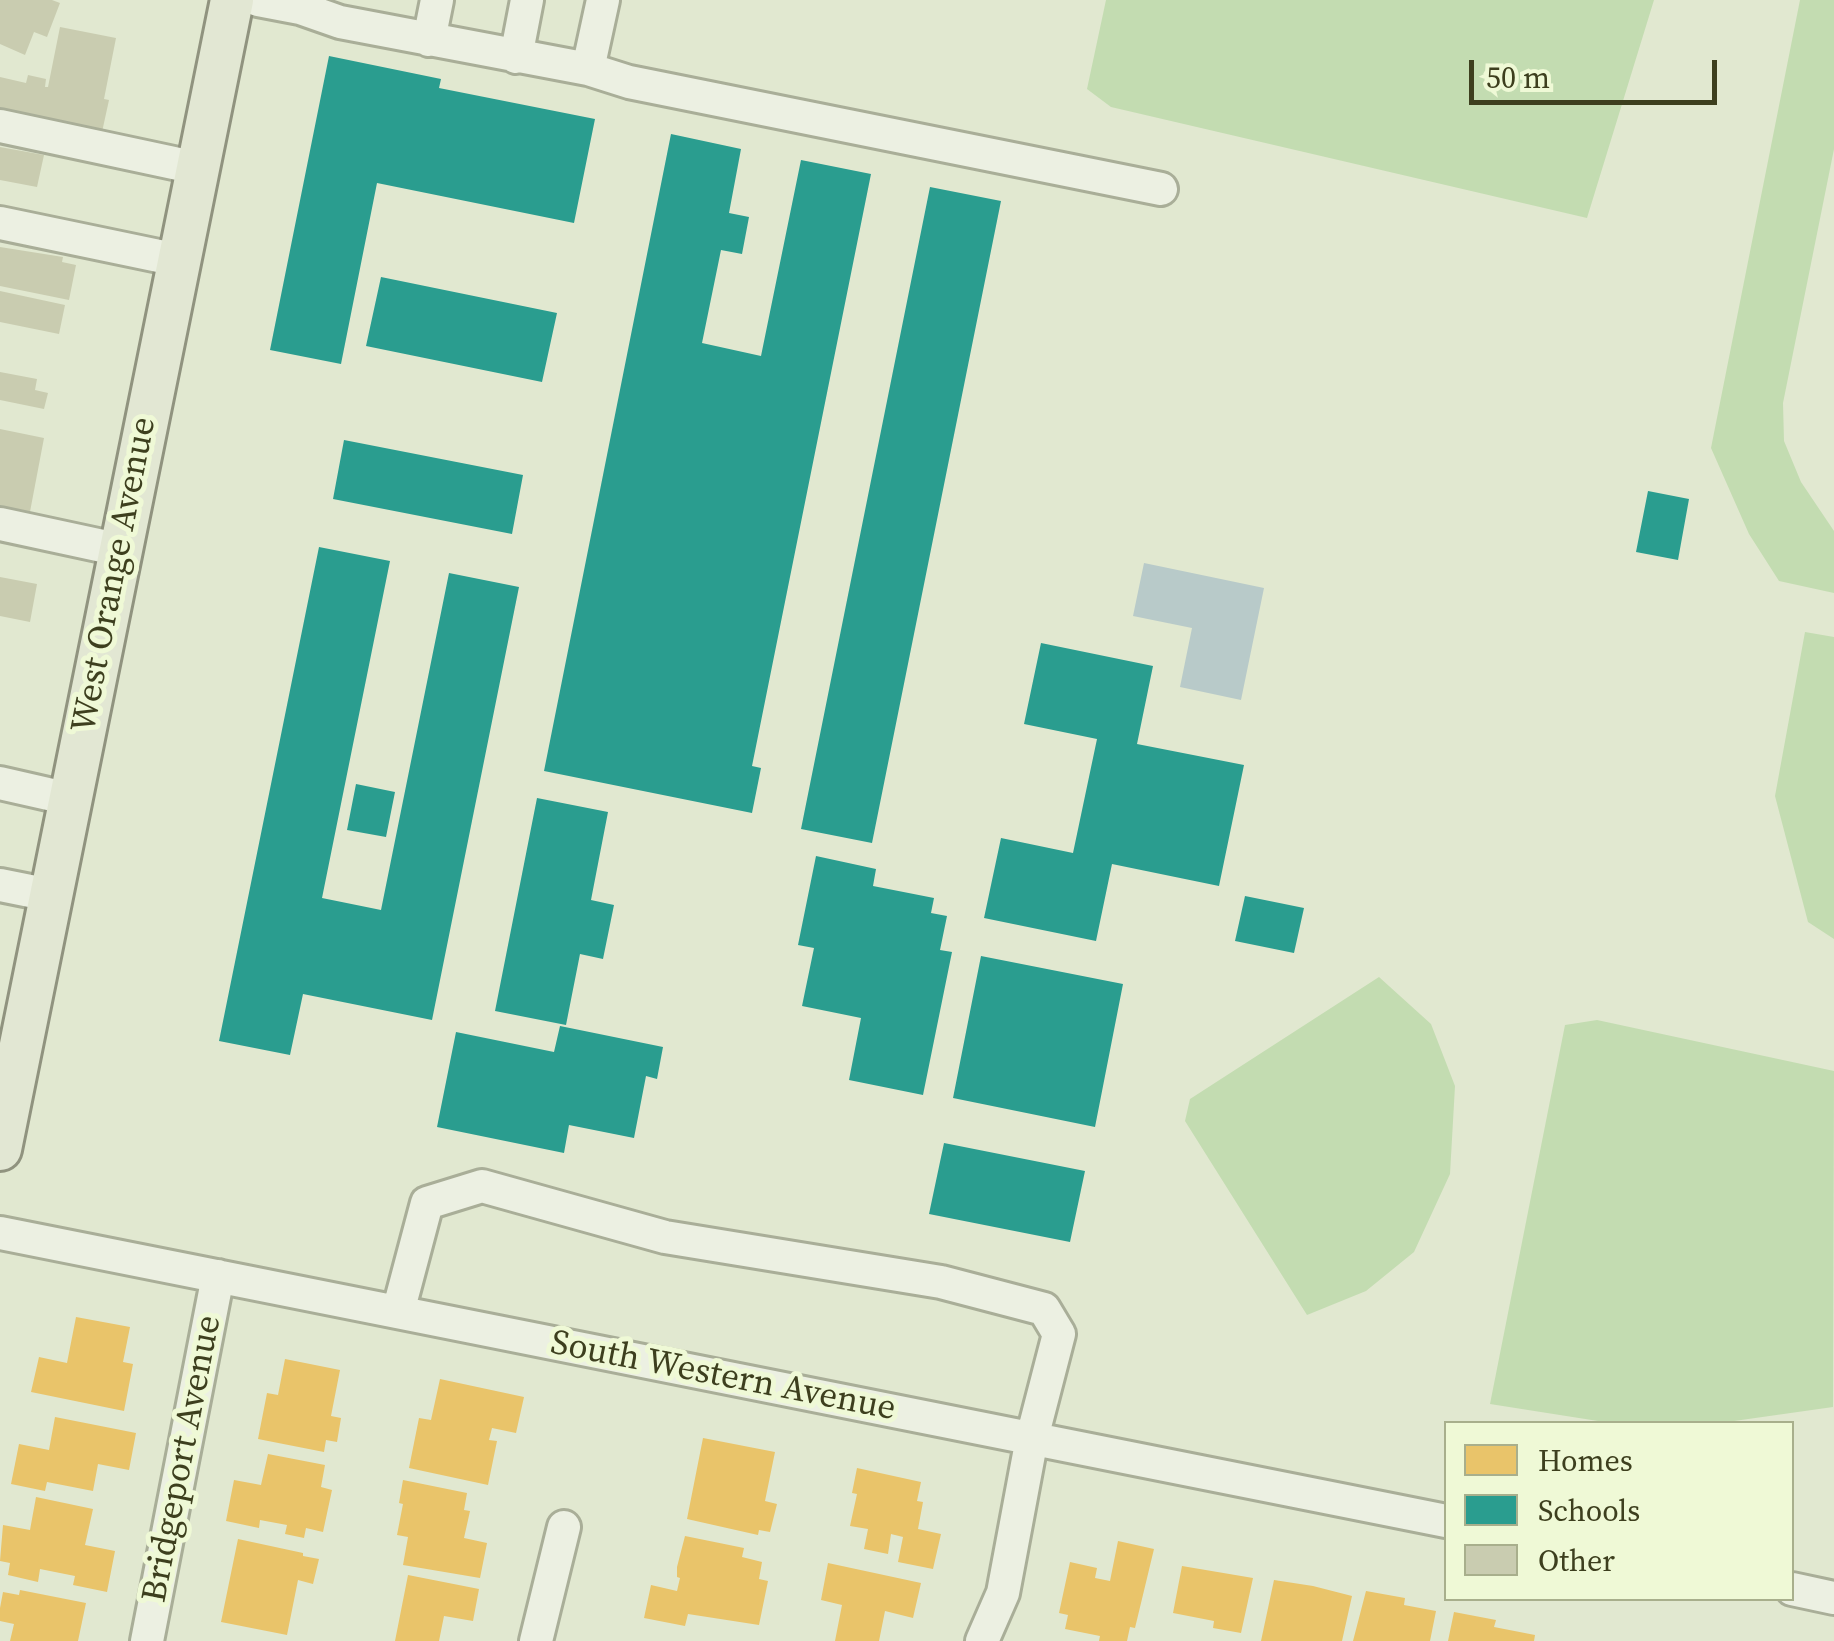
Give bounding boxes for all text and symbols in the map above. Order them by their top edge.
scale bar [1474,40,1722,102]
text: 50 m [1486,57,1550,98]
street label: West Orange Avenue [64,414,166,736]
street label: Bridgeport Avenue [135,1312,231,1606]
street label: South Western Avenue [547,1323,899,1431]
legend [1444,1421,1794,1601]
text: Homes [1538,1440,1633,1481]
text: Schools [1538,1490,1640,1531]
text: Other [1538,1540,1615,1581]

